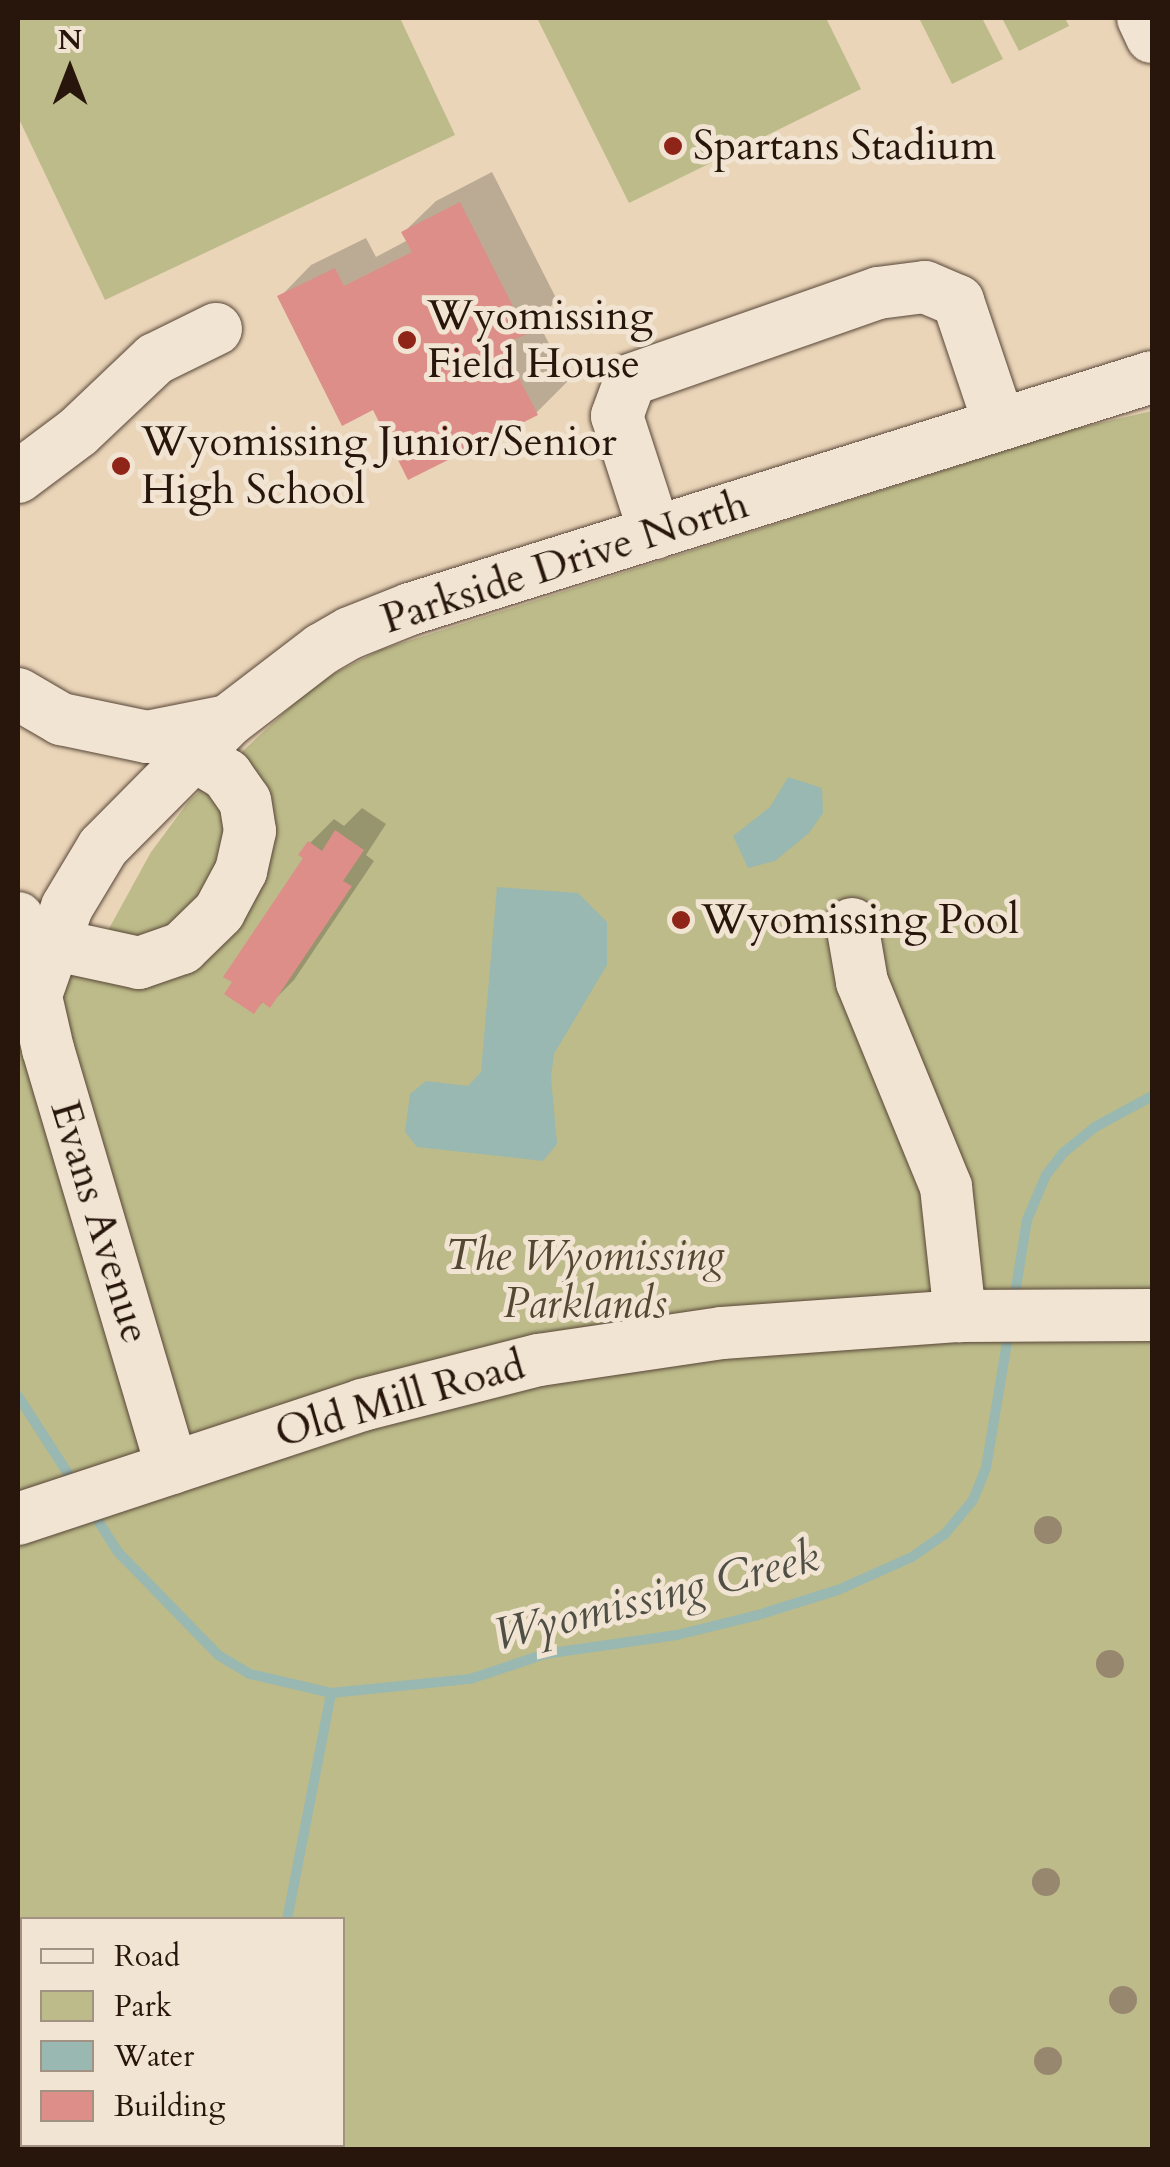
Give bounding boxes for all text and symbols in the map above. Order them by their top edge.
north arrow [20,20,120,120]
text: N [58,21,82,59]
place label: Spartans Stadium [693,121,996,171]
marker: Spartans Stadium [662,135,684,157]
place label: Wyomissing Field House [427,291,653,390]
marker: Wyomissing Field House [396,329,418,351]
place label: Wyomissing Junior/Senior High School [141,417,617,516]
marker: Wyomissing Junior/Senior High School [110,455,132,477]
street label: Parkside Drive North [375,479,755,645]
place label: Wyomissing Pool [701,895,1019,945]
marker: Wyomissing Pool [670,909,692,931]
street label: Evans Avenue [39,1095,161,1349]
park label: The Wyomissing Parklands [445,1231,725,1330]
street label: Old Mill Road [270,1339,530,1459]
water label: Wyomissing Creek [488,1529,824,1663]
legend [20,1917,345,2147]
text: Road [114,1936,180,1977]
text: Park [114,1986,172,2027]
text: Water [114,2036,194,2077]
text: Building [114,2086,225,2127]

